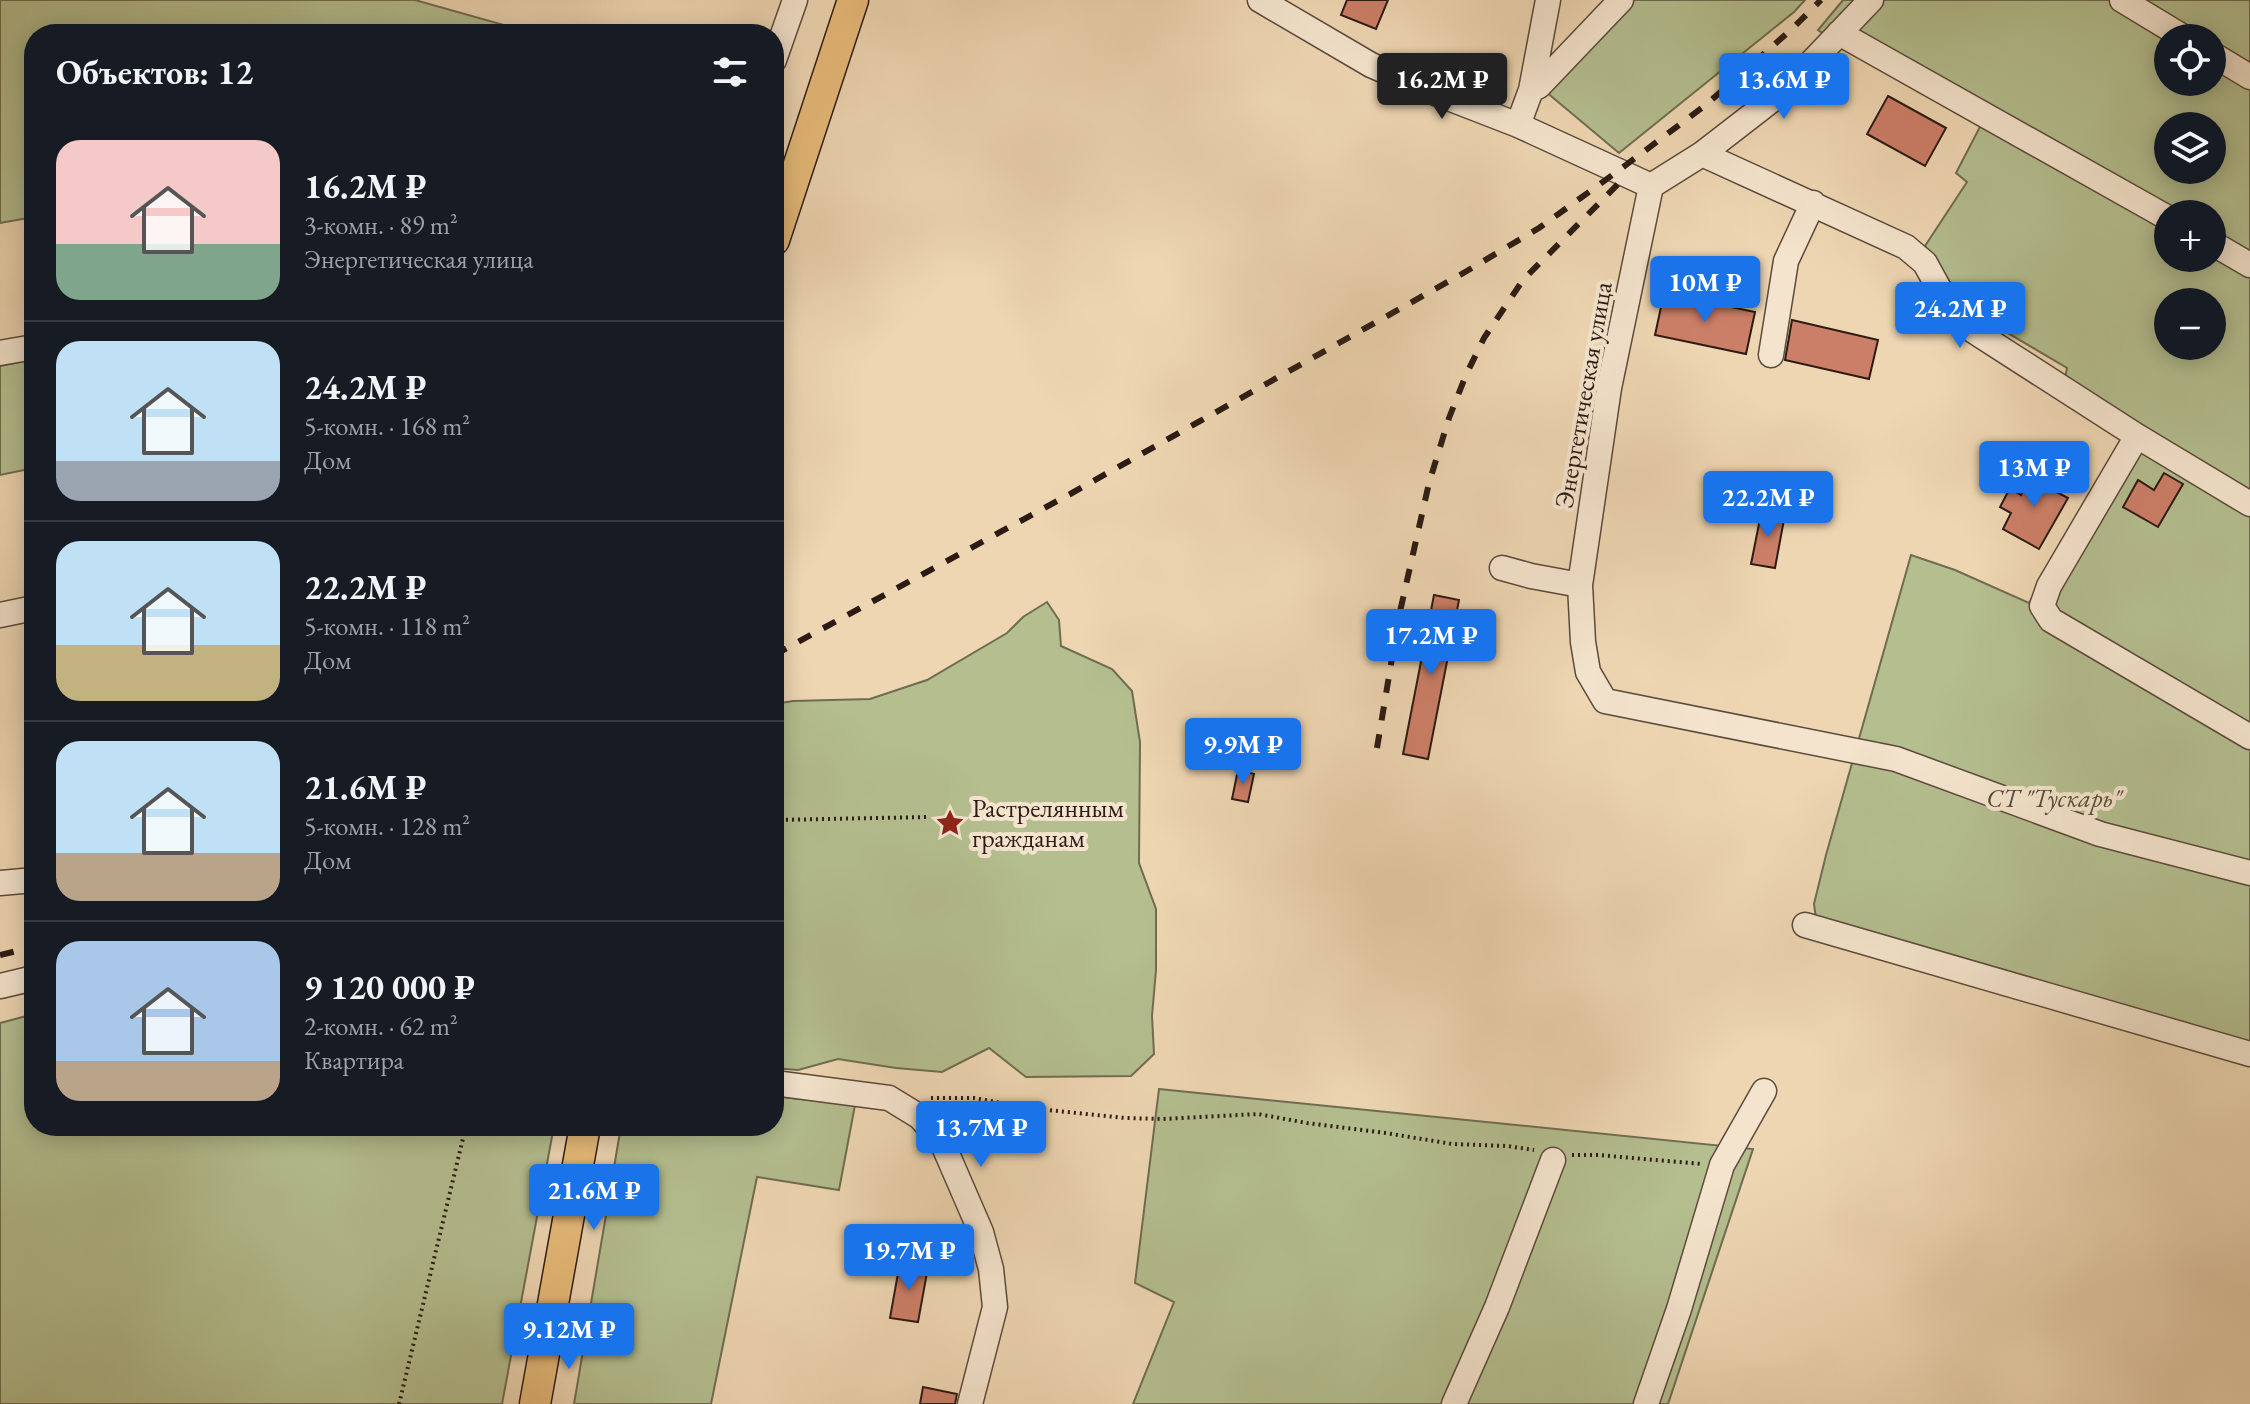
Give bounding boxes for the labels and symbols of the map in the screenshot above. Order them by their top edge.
pin: 16.2M ₽ [1368,53,1516,121]
pin: 13.6M ₽ [1710,53,1858,121]
pin: 10M ₽ [1649,256,1761,324]
street label: Энергетическая улица [1546,278,1620,511]
pin: 24.2M ₽ [1886,282,2034,350]
pin: 13M ₽ [1978,441,2090,509]
pin: 22.2M ₽ [1694,471,1842,539]
pin: 17.2M ₽ [1357,609,1505,677]
pin: 9.9M ₽ [1178,718,1308,786]
park label: СТ "Тускарь" [1986,781,2124,815]
place label: Растрелянным гражданам [972,791,1124,855]
place icon: Растрелянным гражданам [935,808,965,838]
pin: 13.7M ₽ [907,1101,1055,1169]
pin: 21.6M ₽ [520,1164,668,1232]
pin: 19.7M ₽ [835,1224,983,1292]
pin: 9.12M ₽ [495,1303,643,1371]

